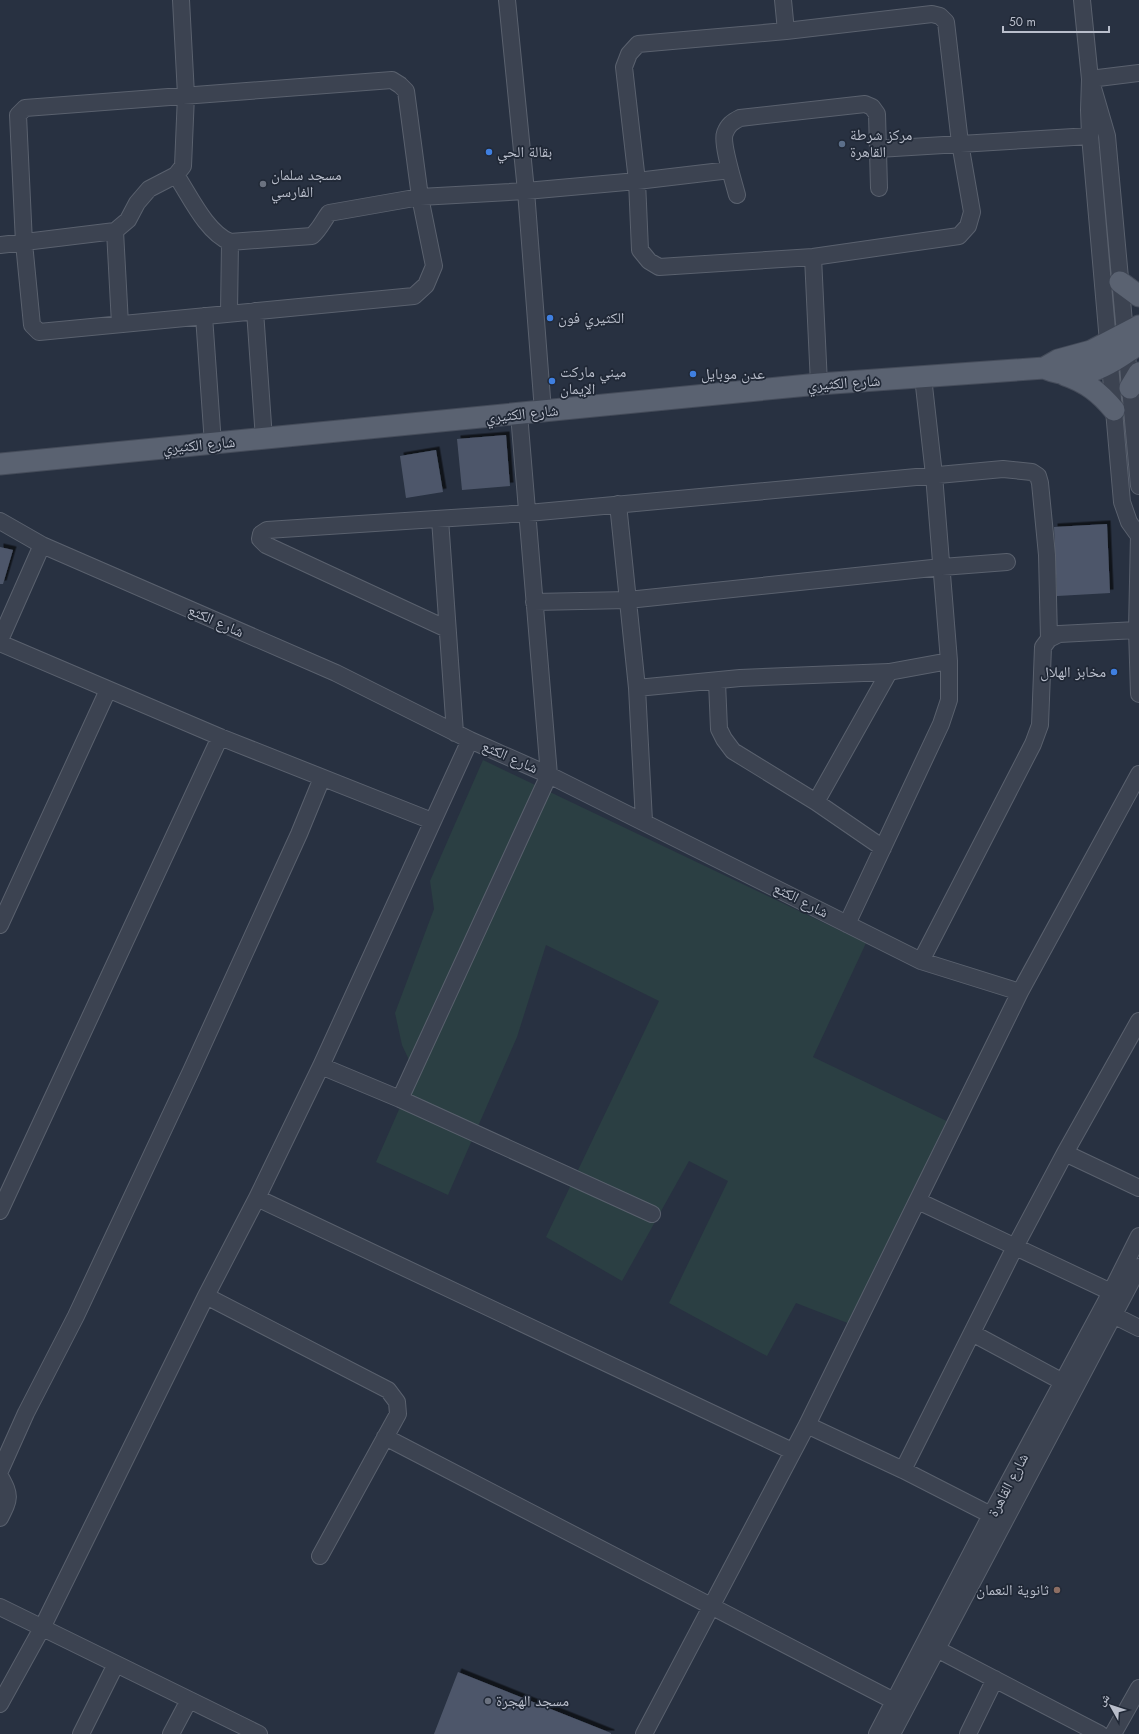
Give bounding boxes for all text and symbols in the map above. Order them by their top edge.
scale bar [1003,8,1109,34]
text: 50 m [1009,13,1036,31]
place label: مركز شرطة القاهرة [850,124,912,163]
marker: مركز شرطة القاهرة [837,139,847,149]
place label: بقالة الحي [497,141,552,164]
marker: بقالة الحي [484,147,494,157]
place label: مسجد سلمان الفارسي [271,164,342,204]
marker: مسجد سلمان الفارسي [258,179,268,189]
place label: الكثيري فون [558,307,624,330]
marker: الكثيري فون [545,313,555,323]
place label: ميني ماركت الإيمان [560,361,626,400]
place label: عدن موبايل [701,363,765,385]
marker: عدن موبايل [688,369,698,379]
street label: شارع الكثيري [807,369,881,397]
marker: ميني ماركت الإيمان [547,376,557,386]
street label: شارع الكثيري [485,399,560,430]
street label: شارع الكثيري [162,431,236,460]
street label: شارع الكثع [184,599,248,643]
place label: مخابز الهلال [1040,661,1106,683]
marker: مخابز الهلال [1109,667,1119,677]
street label: شارع الكثع [478,735,542,779]
street label: شارع الكثع [770,877,832,923]
street label: شارع القاهرة [982,1449,1034,1521]
place label: ثانوية النعمان [976,1579,1049,1601]
marker: ثانوية النعمان [1052,1585,1062,1595]
north arrow [1091,1686,1131,1726]
place label: مسجد الهجرة [496,1690,569,1712]
text: ش [1093,1690,1113,1709]
marker: مسجد الهجرة [483,1696,493,1706]

